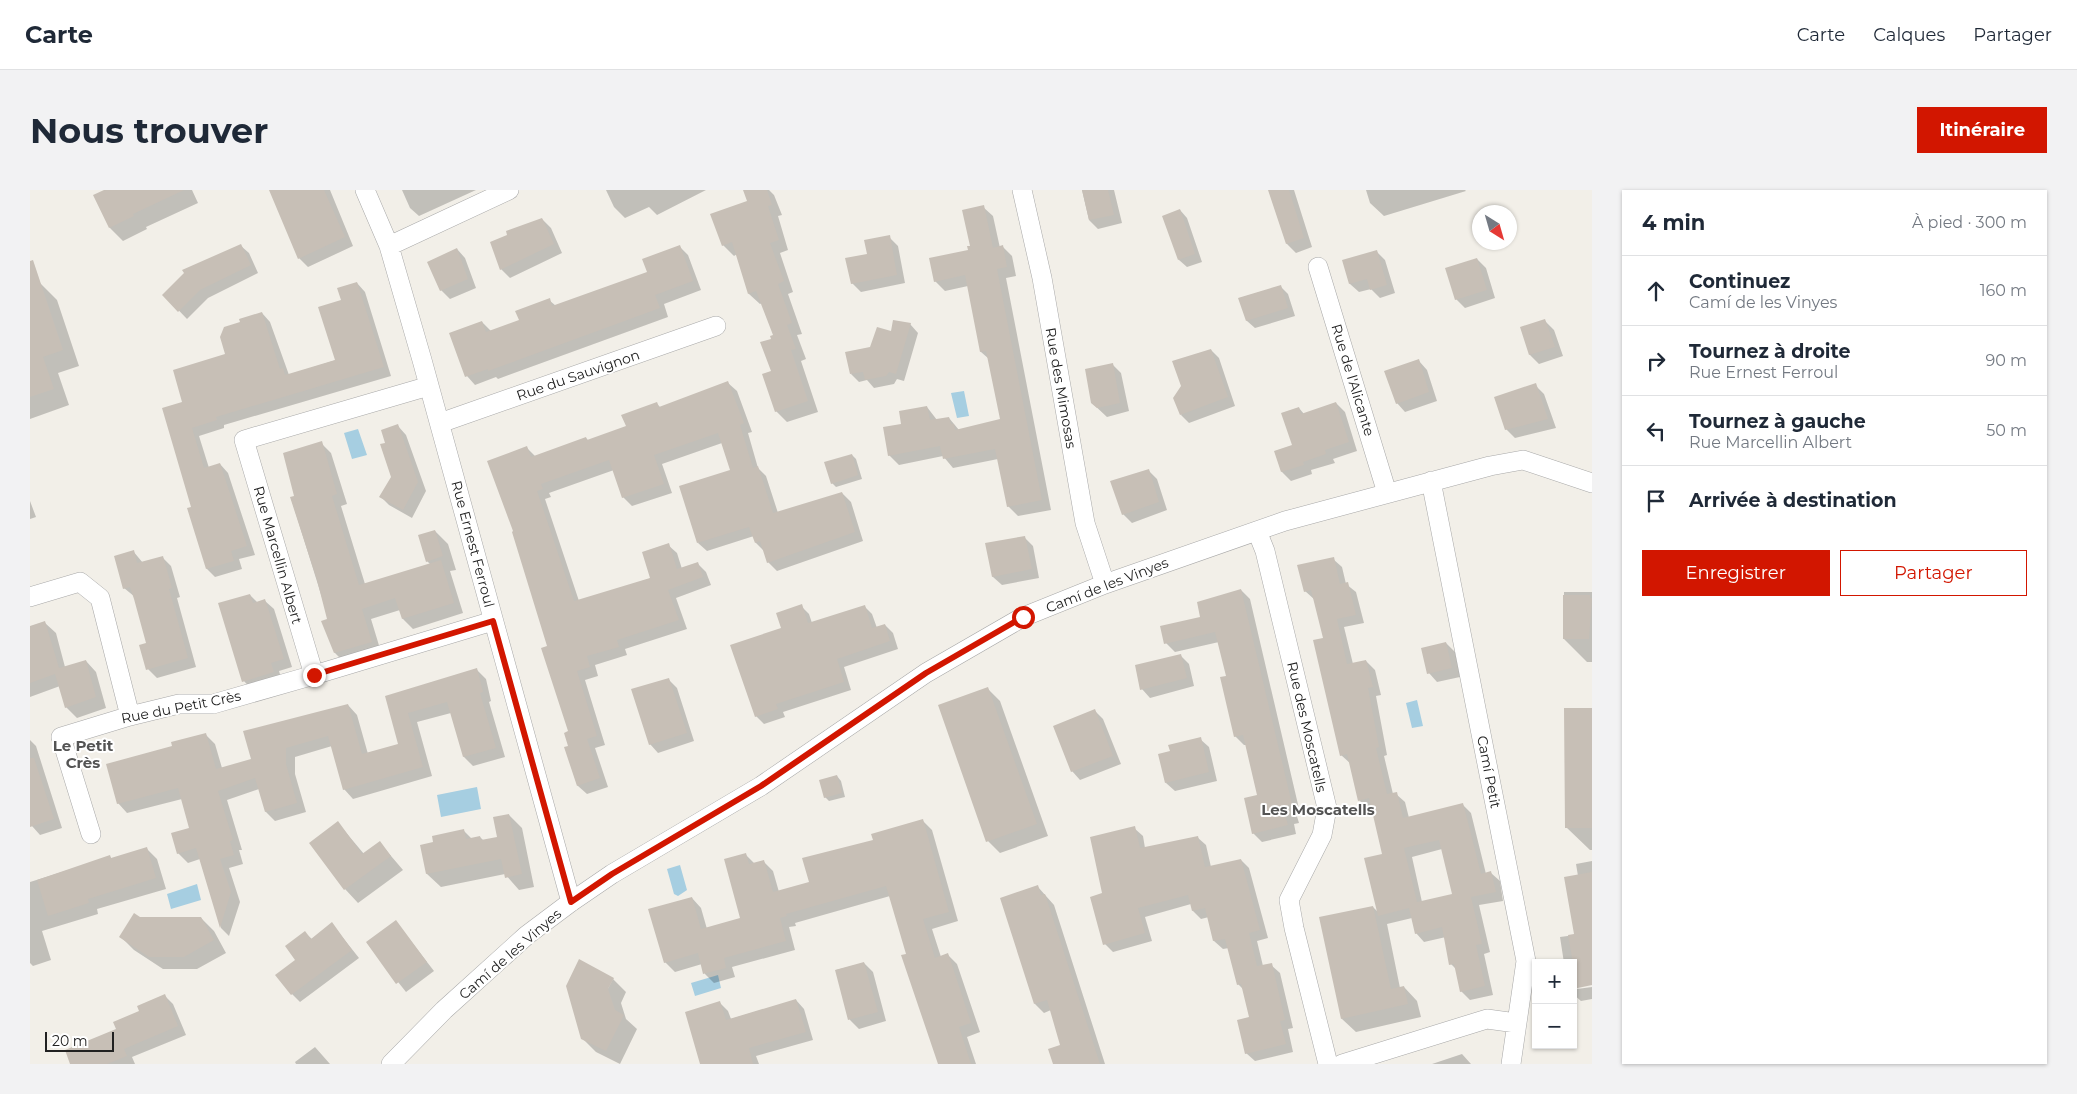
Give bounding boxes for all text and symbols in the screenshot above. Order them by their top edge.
text: Carte [25,20,93,49]
text: Carte [1797,24,1845,46]
text: Calques [1873,24,1945,46]
text: Partager [1973,24,2052,46]
button: Itinéraire [1917,107,2047,153]
text: Nous trouver [30,109,268,152]
north arrow [1472,205,1517,250]
text: 4 min [1642,210,1705,235]
text: À pied · 300 m [1912,213,2027,232]
text: Continuez [1689,270,1790,293]
icon: ahead [1642,277,1670,305]
text: 160 m [1980,281,2027,300]
text: Camí de les Vinyes [1689,293,1837,312]
street label: Rue de l'Alicante [1327,322,1379,438]
street label: Rue des Mimosas [1041,326,1081,450]
text: Tournez à droite [1689,340,1850,363]
street label: Rue du Sauvignon [514,345,642,405]
icon: right [1642,347,1670,375]
text: 90 m [1985,351,2027,370]
text: Rue Ernest Ferroul [1689,363,1838,382]
text: Tournez à gauche [1689,410,1866,433]
icon: left [1642,417,1670,445]
text: 50 m [1986,421,2027,440]
text: Rue Marcellin Albert [1689,433,1852,452]
street label: Rue Ernest Ferroul [447,479,499,609]
street label: Rue Marcellin Albert [250,484,306,626]
icon: arrive [1642,487,1670,515]
text: Arrivée à destination [1689,489,1897,512]
button: Enregistrer [1642,550,1830,596]
button: Partager [1840,550,2027,596]
street label: Camí de les Vinyes [1043,553,1171,617]
route start [1012,606,1035,629]
street label: Rue des Moscatells [1283,660,1331,794]
route end [303,664,326,687]
street label: Rue du Petit Crès [119,687,243,727]
street label: Camí Petit [1473,734,1505,810]
district label: Le Petit Crès [53,736,114,772]
district label: Les Moscatells [1261,800,1375,819]
street label: Camí de les Vinyes [455,905,565,1003]
map controls [1532,959,1577,1049]
button: + [1532,959,1577,1004]
button: − [1532,1004,1577,1049]
scale bar [45,1029,114,1052]
text: 20 m [52,1032,88,1050]

